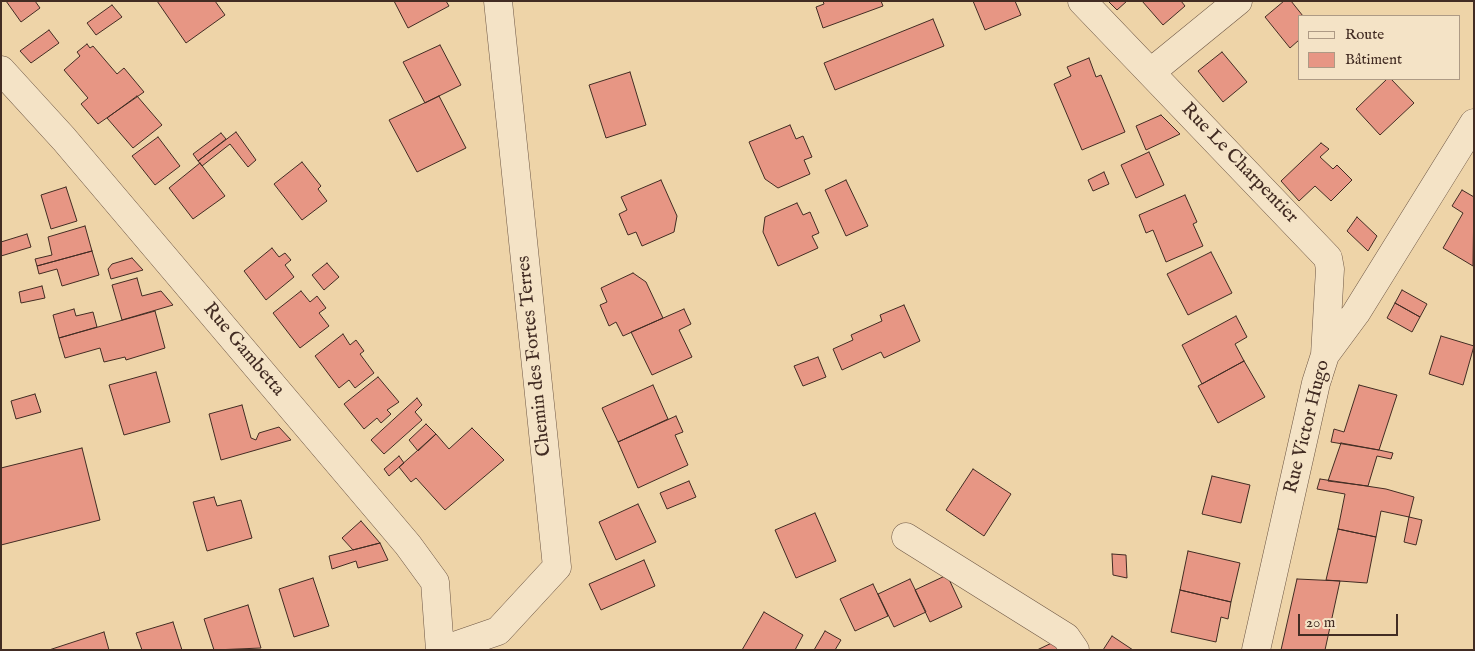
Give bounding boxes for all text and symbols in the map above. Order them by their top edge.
legend [1298,15,1460,80]
text: Route [1345,25,1384,44]
text: Bâtiment [1345,50,1402,69]
street label: Rue Le Charpentier [1176,99,1302,229]
street label: Chemin des Fortes Terres [513,255,557,457]
street label: Rue Gambetta [197,299,289,401]
street label: Rue Victor Hugo [1280,358,1336,496]
scale bar [1300,604,1400,636]
text: 20 m [1306,613,1335,632]

